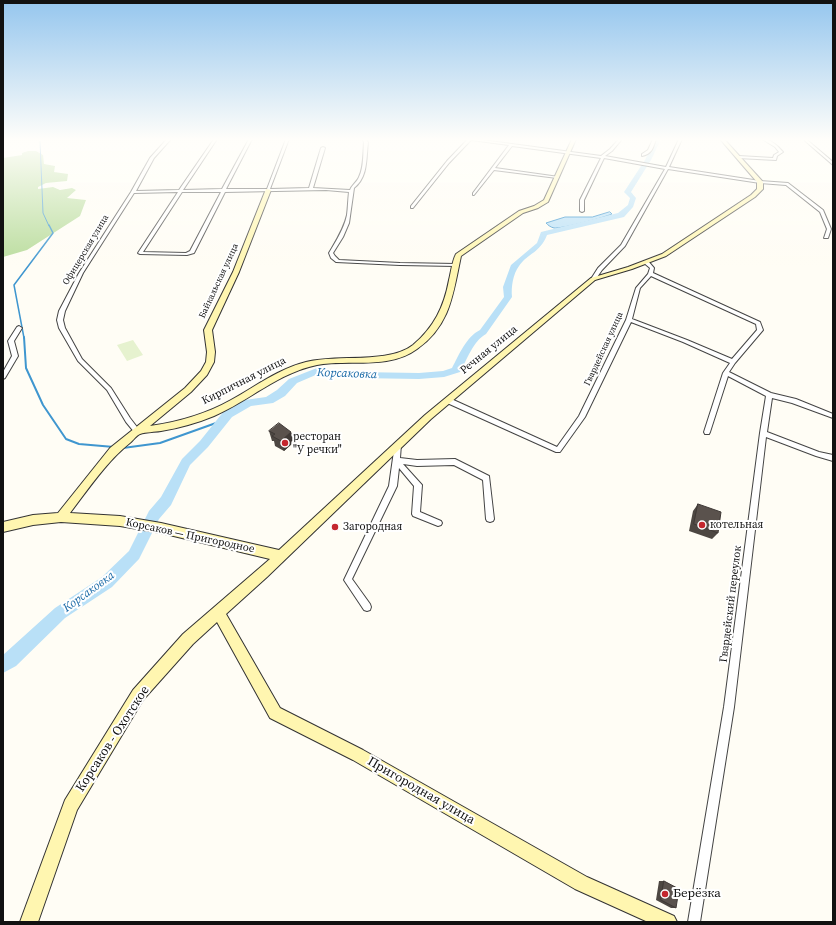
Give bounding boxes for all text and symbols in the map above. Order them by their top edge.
street label: Офицерская улица [61,213,111,287]
street label: Байкальская улица [197,242,241,320]
street label: Гвардейская улица [582,310,626,388]
street label: Речная улица [458,323,520,377]
street label: Кирпичная улица [200,354,288,408]
water label: Корсаковка [317,366,377,382]
place label: ресторан "У речки" [293,430,342,456]
marker: ресторан "У речки" [280,438,290,448]
street label: Корсаков — Пригородное [124,516,256,556]
place label: котельная [710,518,763,532]
place label: Загородная [343,520,402,534]
marker: котельная [697,520,707,530]
marker: Загородная [330,522,340,532]
street label: Гвардейский переулок [717,545,745,663]
water label: Корсаковка [60,568,118,616]
street label: Корсаков - Охотское [73,683,153,795]
street label: Пригородная улица [364,754,478,828]
place label: Берёзка [673,886,721,902]
marker: Берёзка [660,889,670,899]

